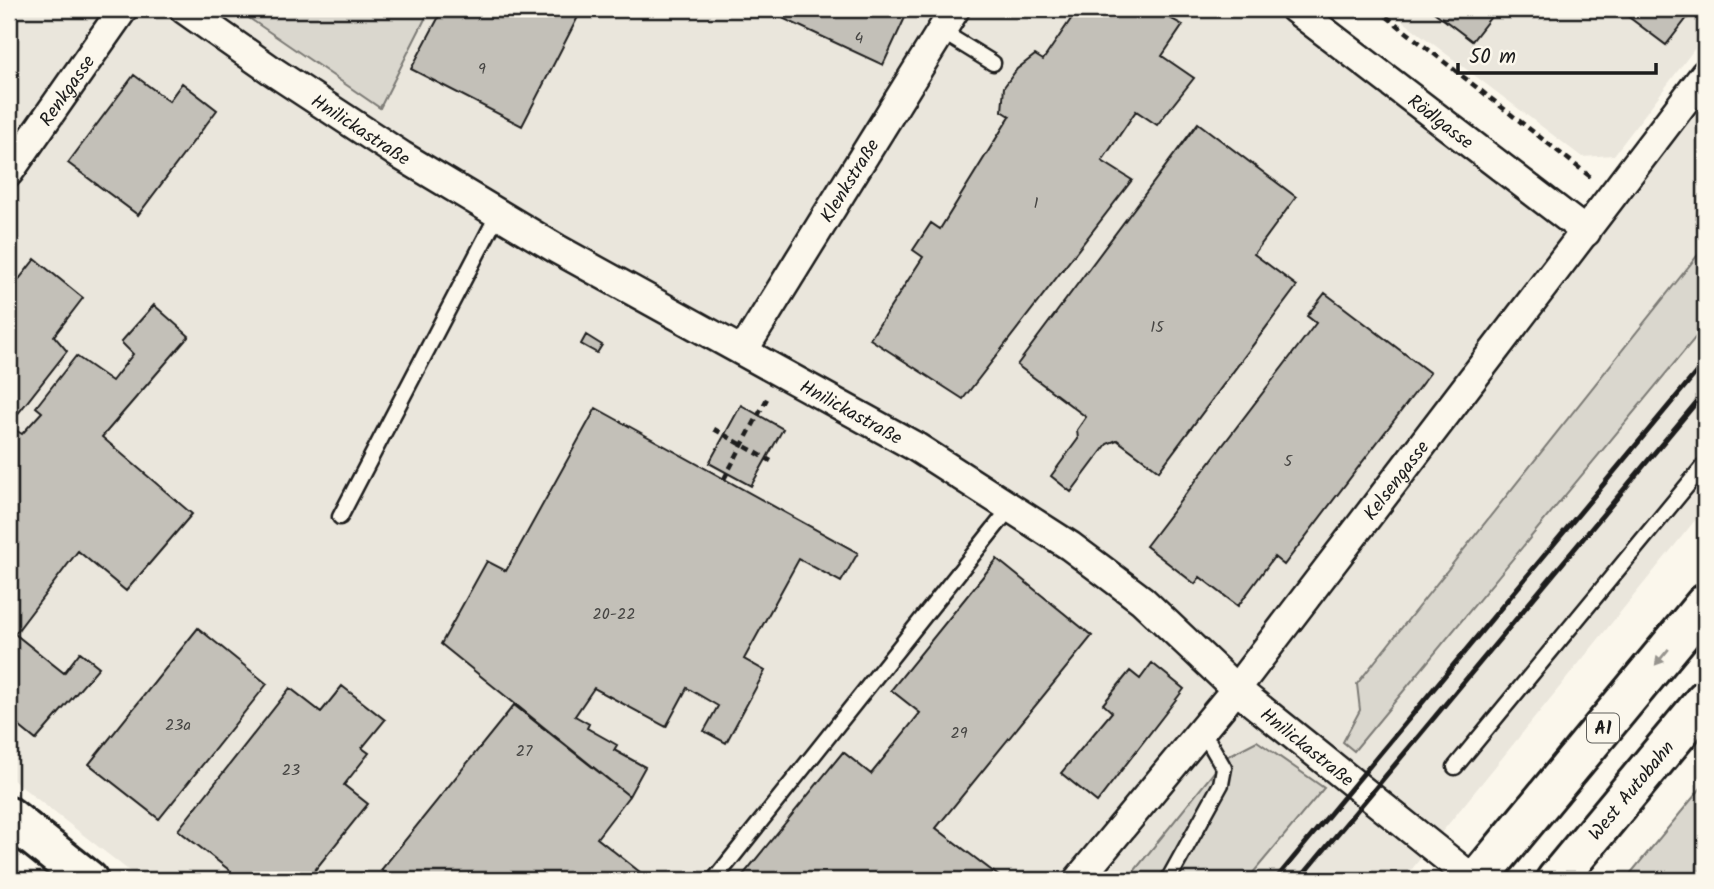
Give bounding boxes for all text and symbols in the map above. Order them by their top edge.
house number: 4 [855,26,864,51]
scale bar [1458,32,1656,76]
text: 50 m [1469,41,1516,74]
street label: Renkgasse [32,49,104,133]
house number: 9 [478,57,486,82]
street label: Hnilickastraße [304,87,416,175]
street label: Rödlgasse [1400,87,1480,158]
street label: Klenkstraße [813,133,888,229]
house number: 1 [1033,191,1039,216]
house number: 15 [1150,315,1165,340]
street label: Hnilickastraße [794,373,908,454]
street label: Kelsengasse [1357,434,1438,527]
house number: 5 [1284,449,1294,474]
house number: 20-22 [592,602,636,627]
one-way arrow [1655,649,1670,666]
street label: Hnilickastraße [1253,701,1360,795]
house number: 23a [165,713,191,738]
road number: A1 [1587,714,1619,742]
house number: 29 [950,721,968,746]
street label: West Autobahn [1582,734,1683,848]
house number: 27 [516,739,533,764]
house number: 23 [282,758,300,783]

